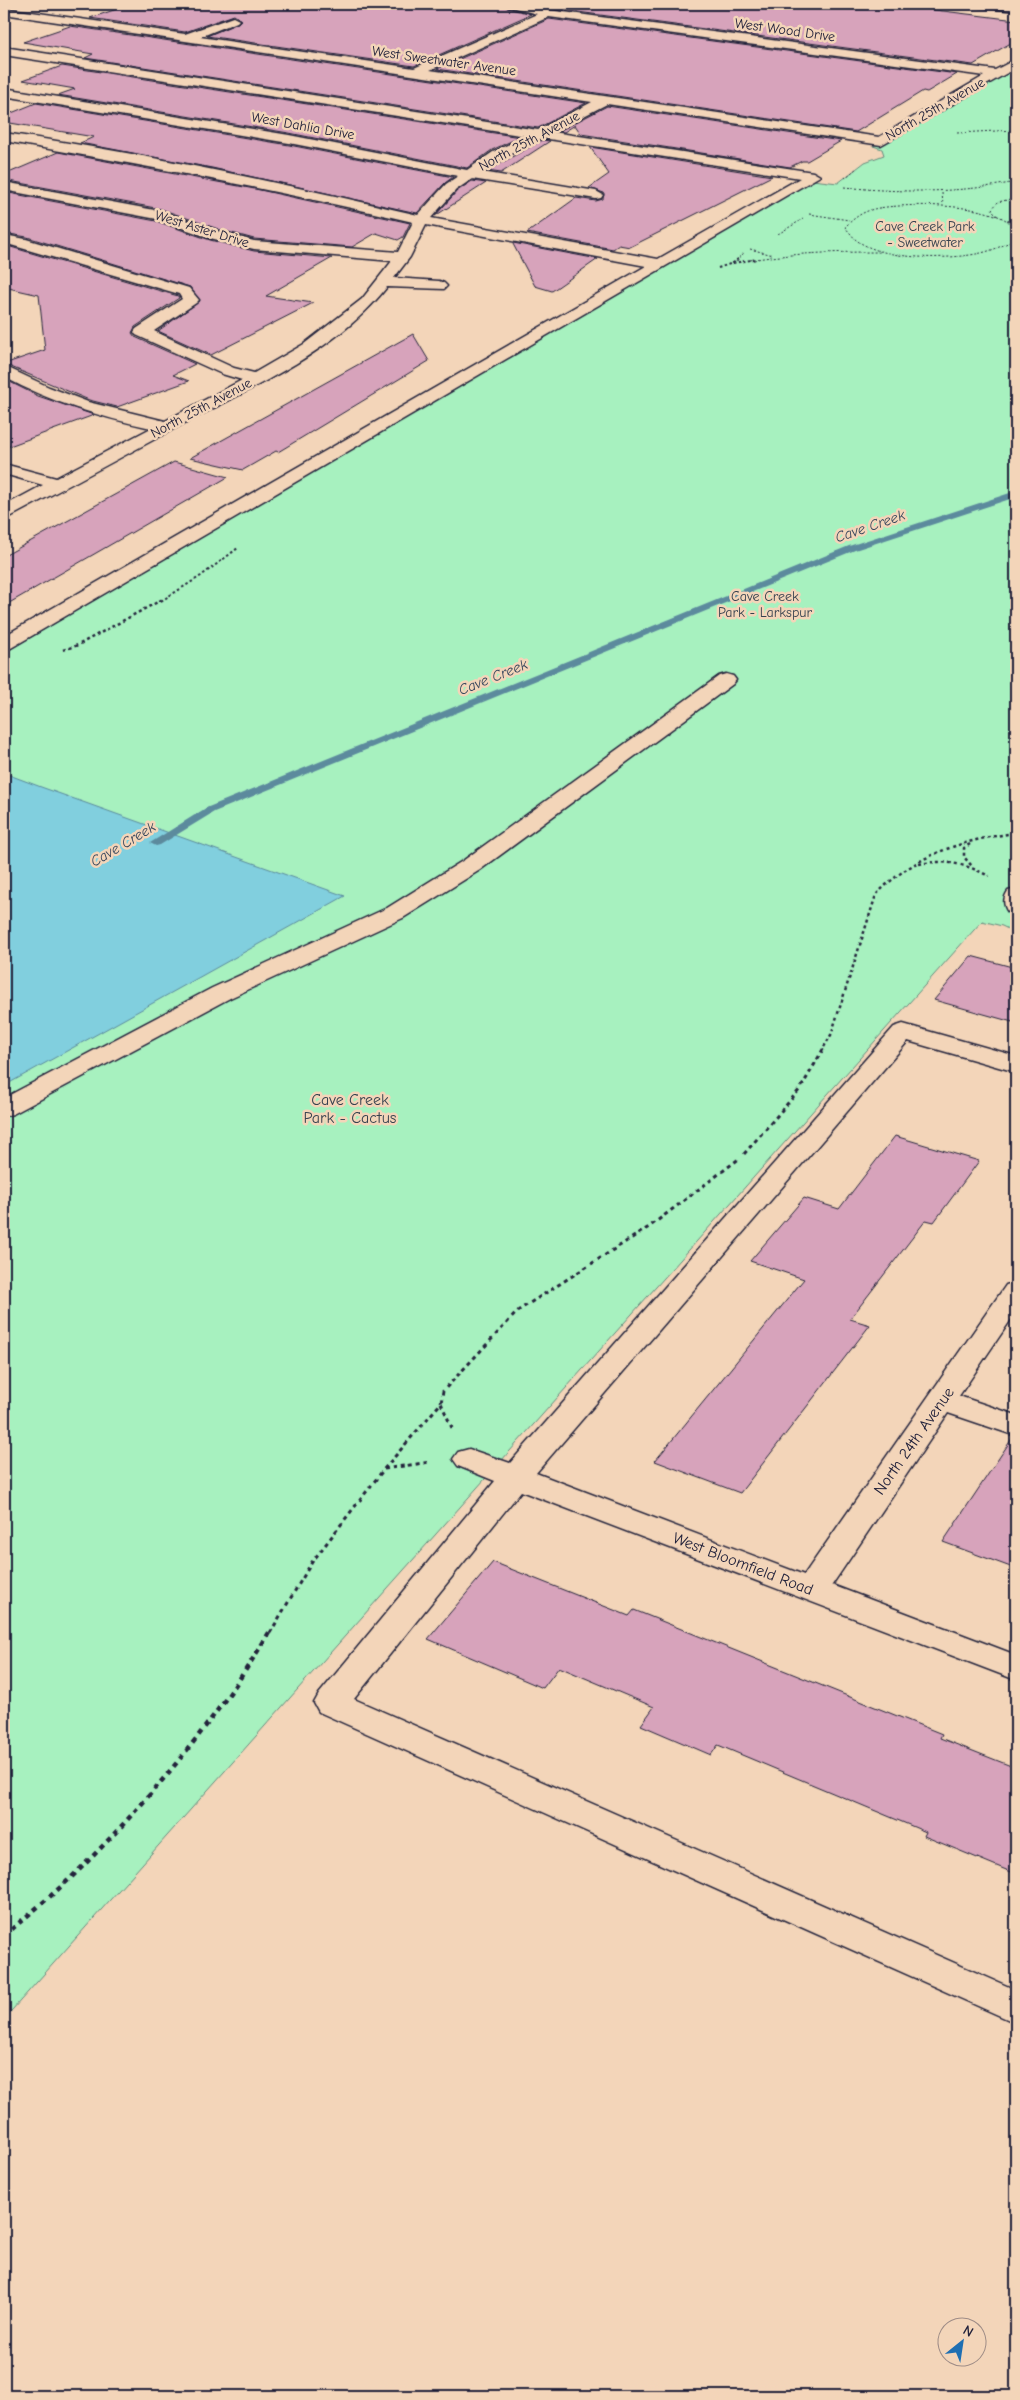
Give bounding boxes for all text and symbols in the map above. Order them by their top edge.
street label: West Wood Drive [734,15,836,45]
street label: West Sweetwater Avenue [371,42,517,80]
street label: North 25th Avenue [882,74,988,144]
street label: North 25th Avenue [476,107,582,175]
street label: West Dahlia Drive [250,109,356,143]
street label: West Aster Drive [153,207,251,251]
park label: Cave Creek Park - Sweetwater [875,218,975,251]
street label: North 25th Avenue [148,374,254,442]
water label: Cave Creek [833,505,908,546]
park label: Cave Creek Park - Larkspur [718,588,812,621]
water label: Cave Creek [456,655,531,699]
water label: Cave Creek [87,817,159,870]
park label: Cave Creek Park - Cactus [304,1091,397,1127]
street label: North 24th Avenue [870,1384,958,1498]
street label: West Bloomfield Road [670,1529,816,1599]
north arrow [938,2318,988,2368]
text: N [960,2322,976,2341]

